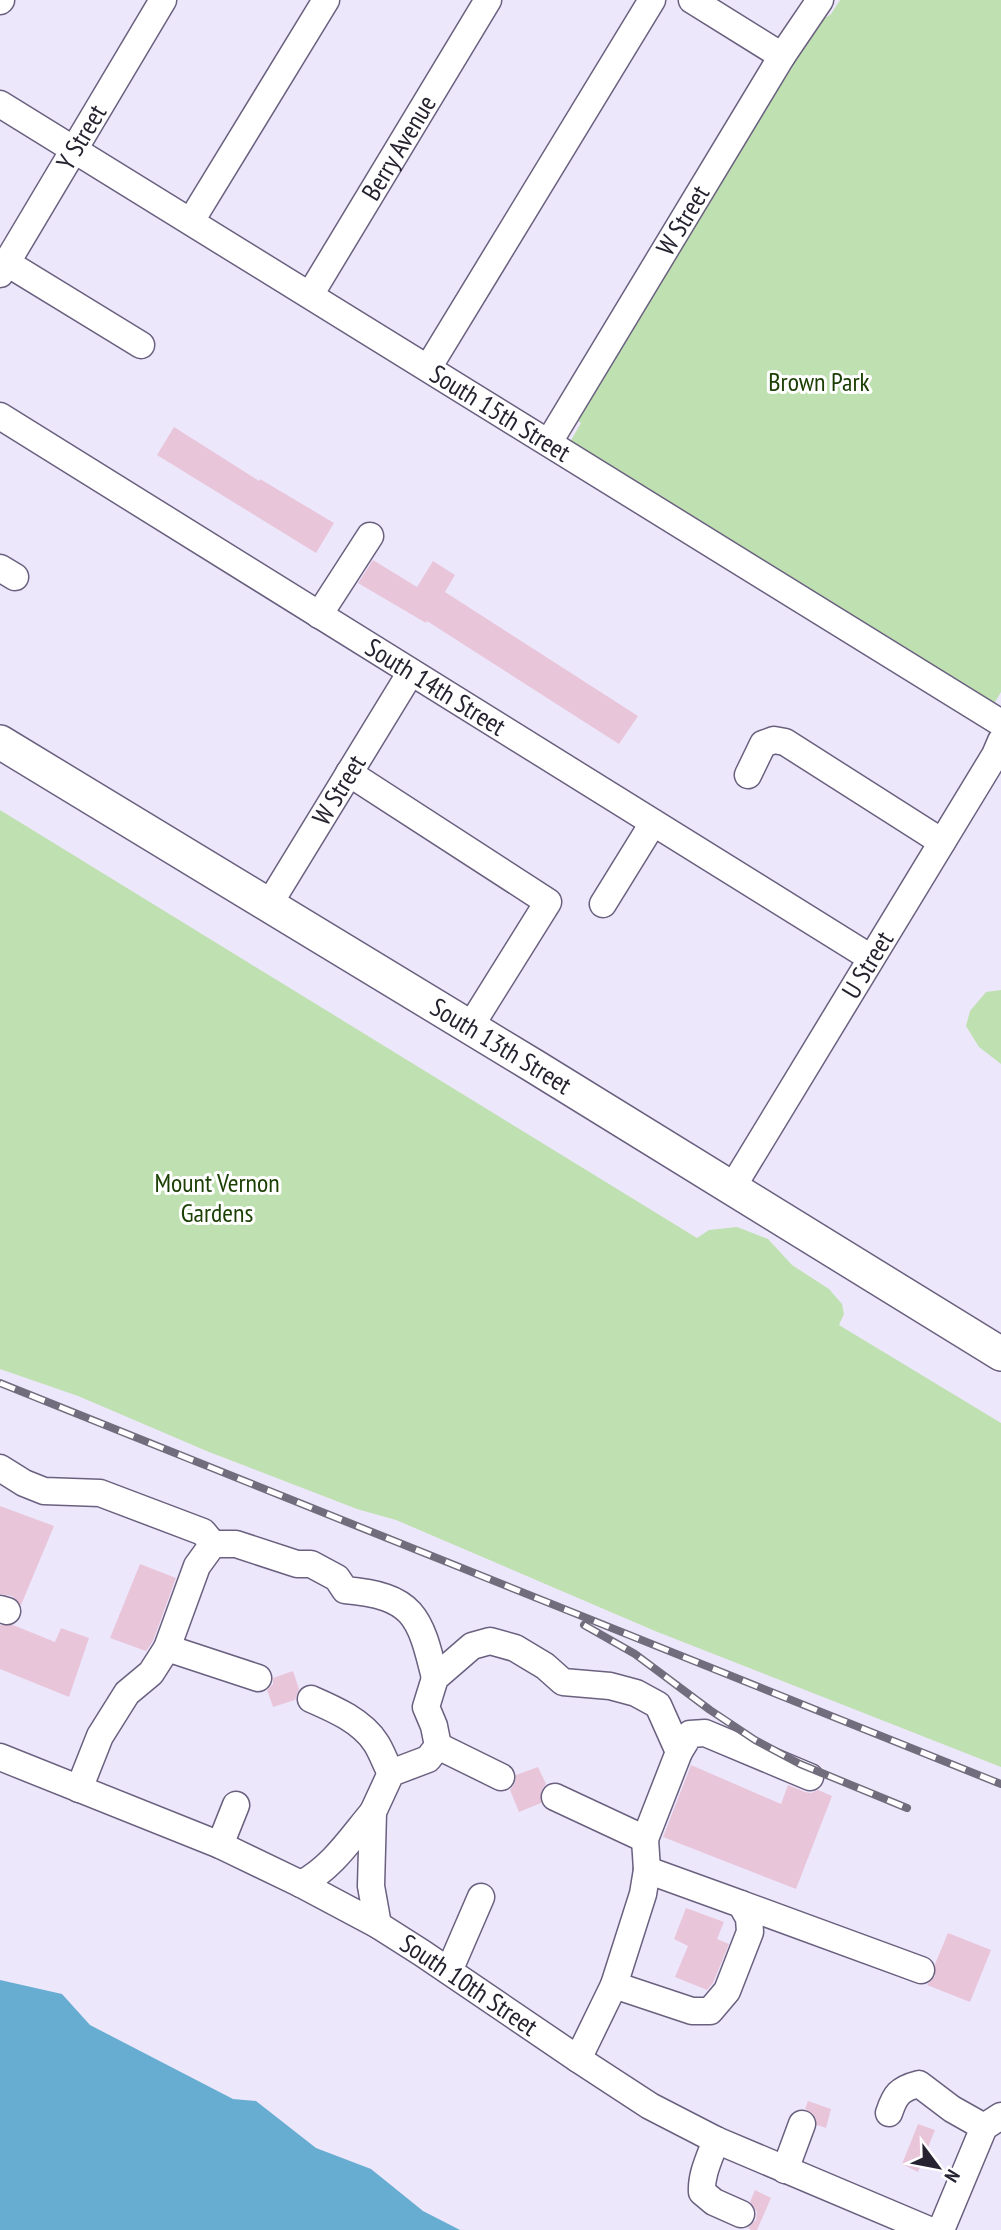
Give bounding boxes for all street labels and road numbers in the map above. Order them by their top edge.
street label: Berry Avenue [354,89,443,206]
street label: Y Street [49,98,113,176]
street label: W Street [649,179,716,261]
street label: South 15th Street [424,357,577,469]
street label: South 14th Street [360,631,512,743]
street label: W Street [305,749,372,831]
street label: U Street [834,925,900,1004]
street label: South 13th Street [425,990,578,1101]
street label: South 10th Street [394,1926,544,2043]

